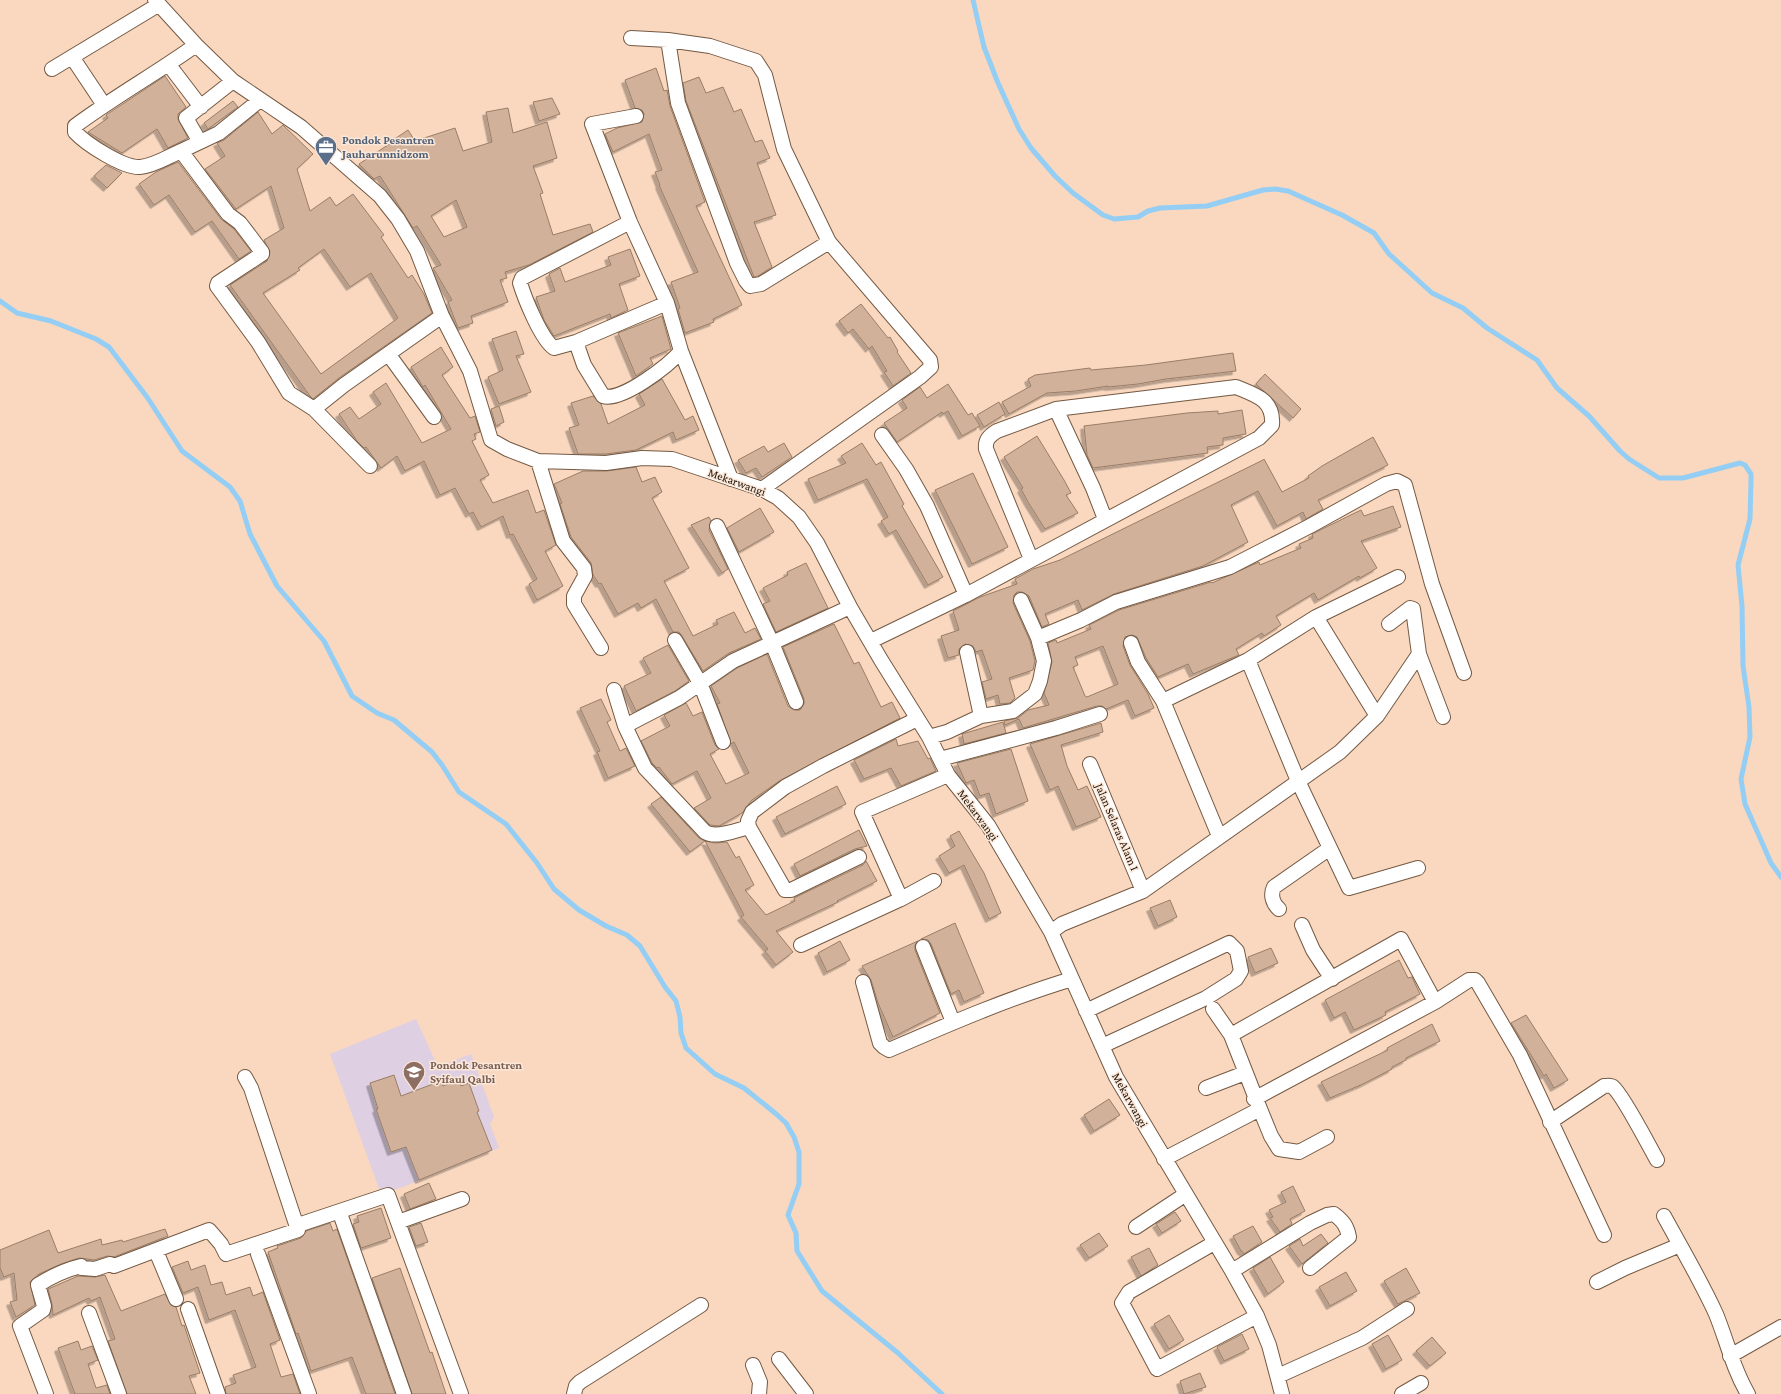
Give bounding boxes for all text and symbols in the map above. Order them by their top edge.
place label: Pondok Pesantren Jauharunnidzom [340,133,434,161]
office icon: Pondok Pesantren Jauharunnidzom [313,134,339,167]
street label: Mekarwangi [706,465,768,499]
street label: Jalan Selaras Alam I [1092,780,1142,873]
street label: Mekarwangi [955,786,1001,844]
place label: Pondok Pesantren Syifaul Qalbi [430,1058,522,1086]
school or university icon: Pondok Pesantren Syifaul Qalbi [401,1059,427,1092]
street label: Mekarwangi [1109,1070,1151,1130]

